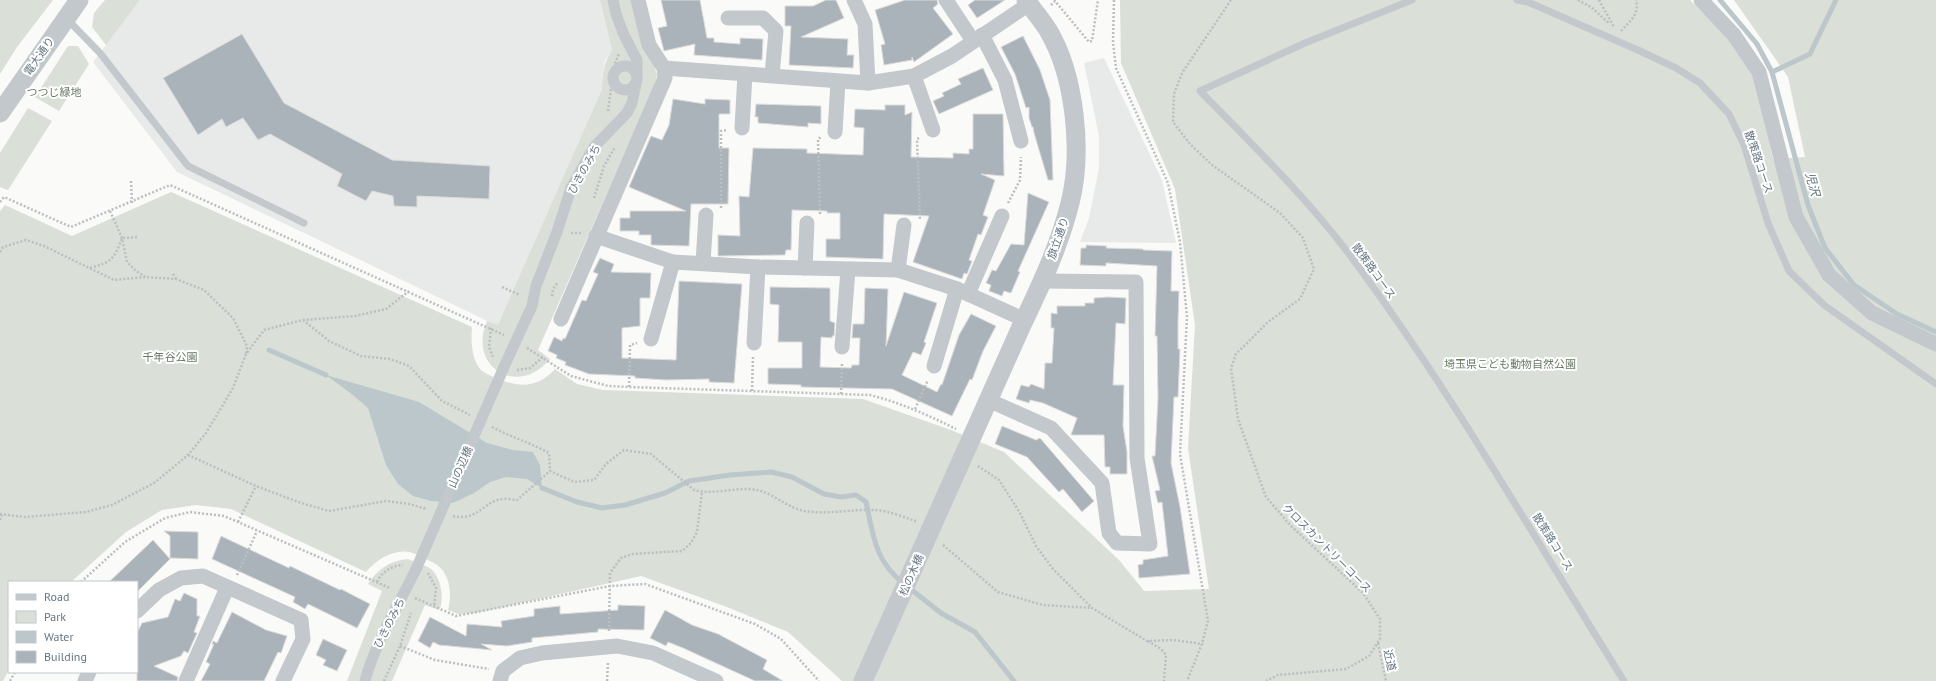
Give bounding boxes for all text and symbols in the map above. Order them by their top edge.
street label: 電大通り [21,34,57,78]
park label: つつじ緑地 [27,85,82,99]
street label: 散策路コース [1742,129,1776,195]
street label: ひきのみち [565,142,603,196]
water label: 児沢 [1803,170,1824,199]
street label: 旗立通り [1044,215,1072,261]
street label: 散策路コース [1349,240,1399,302]
park label: 千年谷公園 [143,350,198,364]
park label: 埼玉県こども動物自然公園 [1444,357,1576,371]
street label: 山の辺橋 [445,444,475,490]
street label: クロスカントリーコース [1279,500,1375,596]
street label: 散策路コース [1530,511,1576,573]
street label: 松の木橋 [896,552,926,598]
legend [8,581,138,673]
text: Road [44,589,69,604]
street label: ひきのみち [370,595,408,651]
text: Park [44,609,66,624]
text: Water [44,629,74,644]
street label: 近道 [1381,648,1399,672]
text: Building [44,649,87,664]

